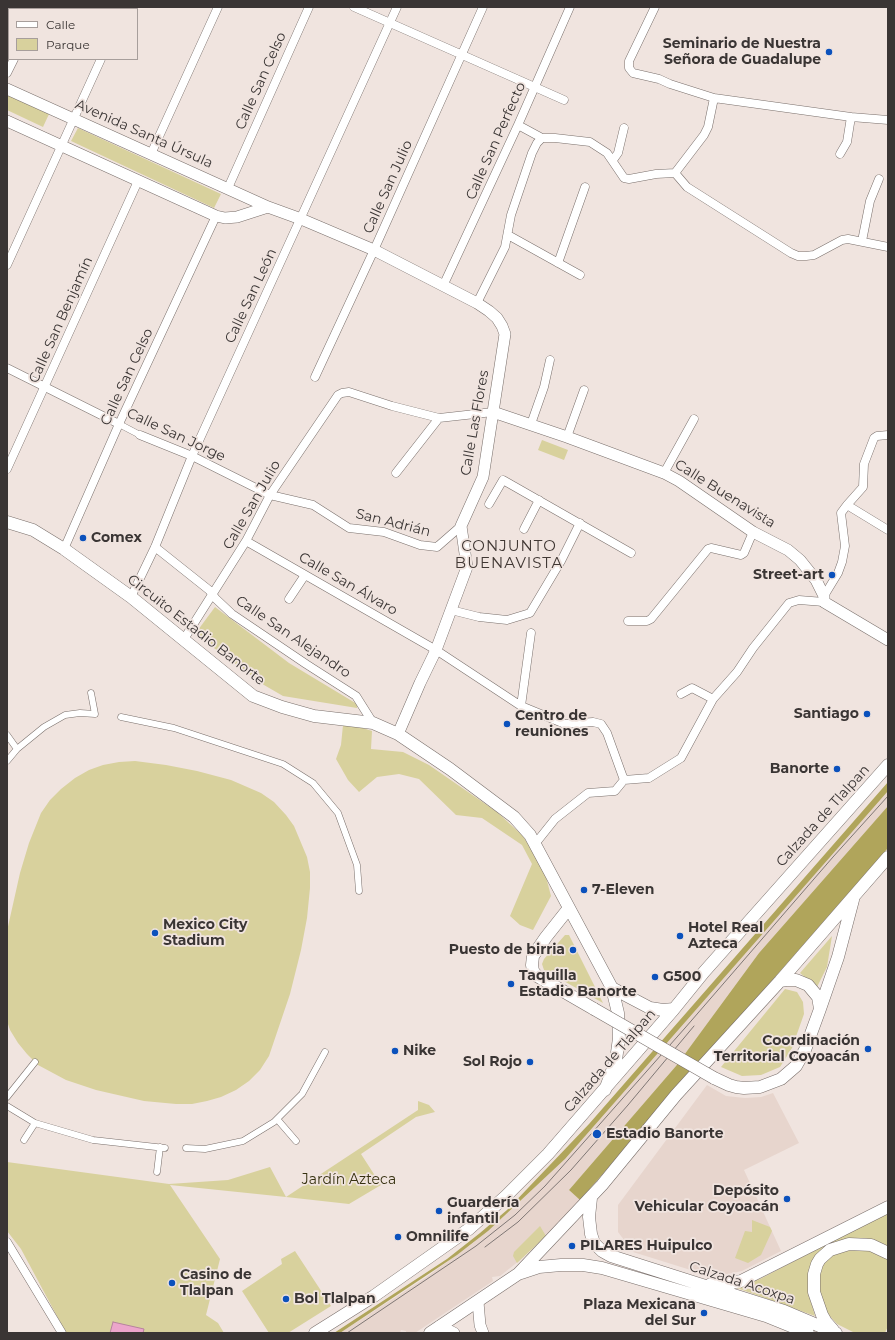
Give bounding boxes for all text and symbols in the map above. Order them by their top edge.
legend [8,8,138,60]
text: Calle [46,17,75,32]
street label: Calle San Celso [232,30,290,132]
place label: Seminario de Nuestra Señora de Guadalupe [663,36,821,68]
text: Parque [46,37,90,52]
marker: Seminario de Nuestra Señora de Guadalupe [824,47,834,57]
street label: Calle San Perfecto [463,80,529,202]
street label: Avenida Santa Úrsula [73,96,215,172]
street label: Calle San Julio [360,138,416,236]
street label: Calle San León [222,246,280,346]
street label: Calle San Benjamín [26,254,96,386]
street label: Calle San Celso [97,326,157,428]
street label: Calle Las Flores [457,369,493,477]
street label: Calle San Jorge [124,405,228,465]
street label: Calle Buenavista [672,456,778,532]
street label: Calle San Julio [220,457,284,553]
street label: San Adrián [354,506,432,540]
place label: Comex [91,530,142,546]
marker: Comex [78,533,88,543]
district label: CONJUNTO BUENAVISTA [455,538,563,573]
street label: Calle San Álvaro [296,549,400,619]
place label: Street-art [753,567,824,583]
marker: Street-art [827,570,837,580]
street label: Circuito Estadio Banorte [124,571,268,689]
street label: Calle San Alejandro [232,592,354,682]
place label: Santiago [794,706,859,722]
place label: Centro de reuniones [515,708,588,740]
marker: Santiago [862,709,872,719]
marker: Centro de reuniones [502,719,512,729]
place label: Banorte [770,761,829,777]
street label: Calzada de Tlalpan [773,762,873,870]
marker: Banorte [832,764,842,774]
place label: 7-Eleven [592,882,654,898]
marker: 7-Eleven [579,885,589,895]
place label: Mexico City Stadium [163,917,247,950]
place label: Hotel Real Azteca [688,920,763,952]
marker: Mexico City Stadium [150,928,160,938]
marker: Hotel Real Azteca [675,931,685,941]
place label: Puesto de birria [449,942,565,958]
marker: Puesto de birria [568,945,578,955]
place label: Taquilla Estadio Banorte [519,968,637,1000]
place label: G500 [663,969,701,985]
marker: G500 [650,972,660,982]
marker: Taquilla Estadio Banorte [506,979,516,989]
street label: Calzada de Tlalpan [561,1006,659,1116]
place label: Coordinación Territorial Coyoacán [714,1033,860,1066]
place label: Nike [403,1043,436,1059]
marker: Coordinación Territorial Coyoacán [863,1044,873,1054]
marker: Nike [390,1046,400,1056]
place label: Sol Rojo [463,1054,522,1070]
marker: Sol Rojo [525,1057,535,1067]
place label: Estadio Banorte [606,1126,724,1142]
marker: Estadio Banorte [591,1128,603,1140]
park label: Jardín Azteca [302,1172,396,1188]
place label: Depósito Vehicular Coyoacán [635,1183,779,1216]
marker: Depósito Vehicular Coyoacán [782,1194,792,1204]
place label: Guardería infantil [447,1195,519,1228]
marker: Guardería infantil [434,1206,444,1216]
place label: Omnilife [406,1229,469,1245]
marker: Omnilife [393,1232,403,1242]
place label: PILARES Huipulco [580,1238,712,1254]
marker: PILARES Huipulco [567,1241,577,1251]
street label: Calzada Acoxpa [687,1258,797,1308]
place label: Casino de Tlalpan [180,1267,252,1300]
marker: Casino de Tlalpan [167,1278,177,1288]
place label: Bol Tlalpan [294,1291,376,1307]
marker: Bol Tlalpan [281,1294,291,1304]
place label: Plaza Mexicana del Sur [583,1297,696,1330]
marker: Plaza Mexicana del Sur [699,1308,709,1318]

